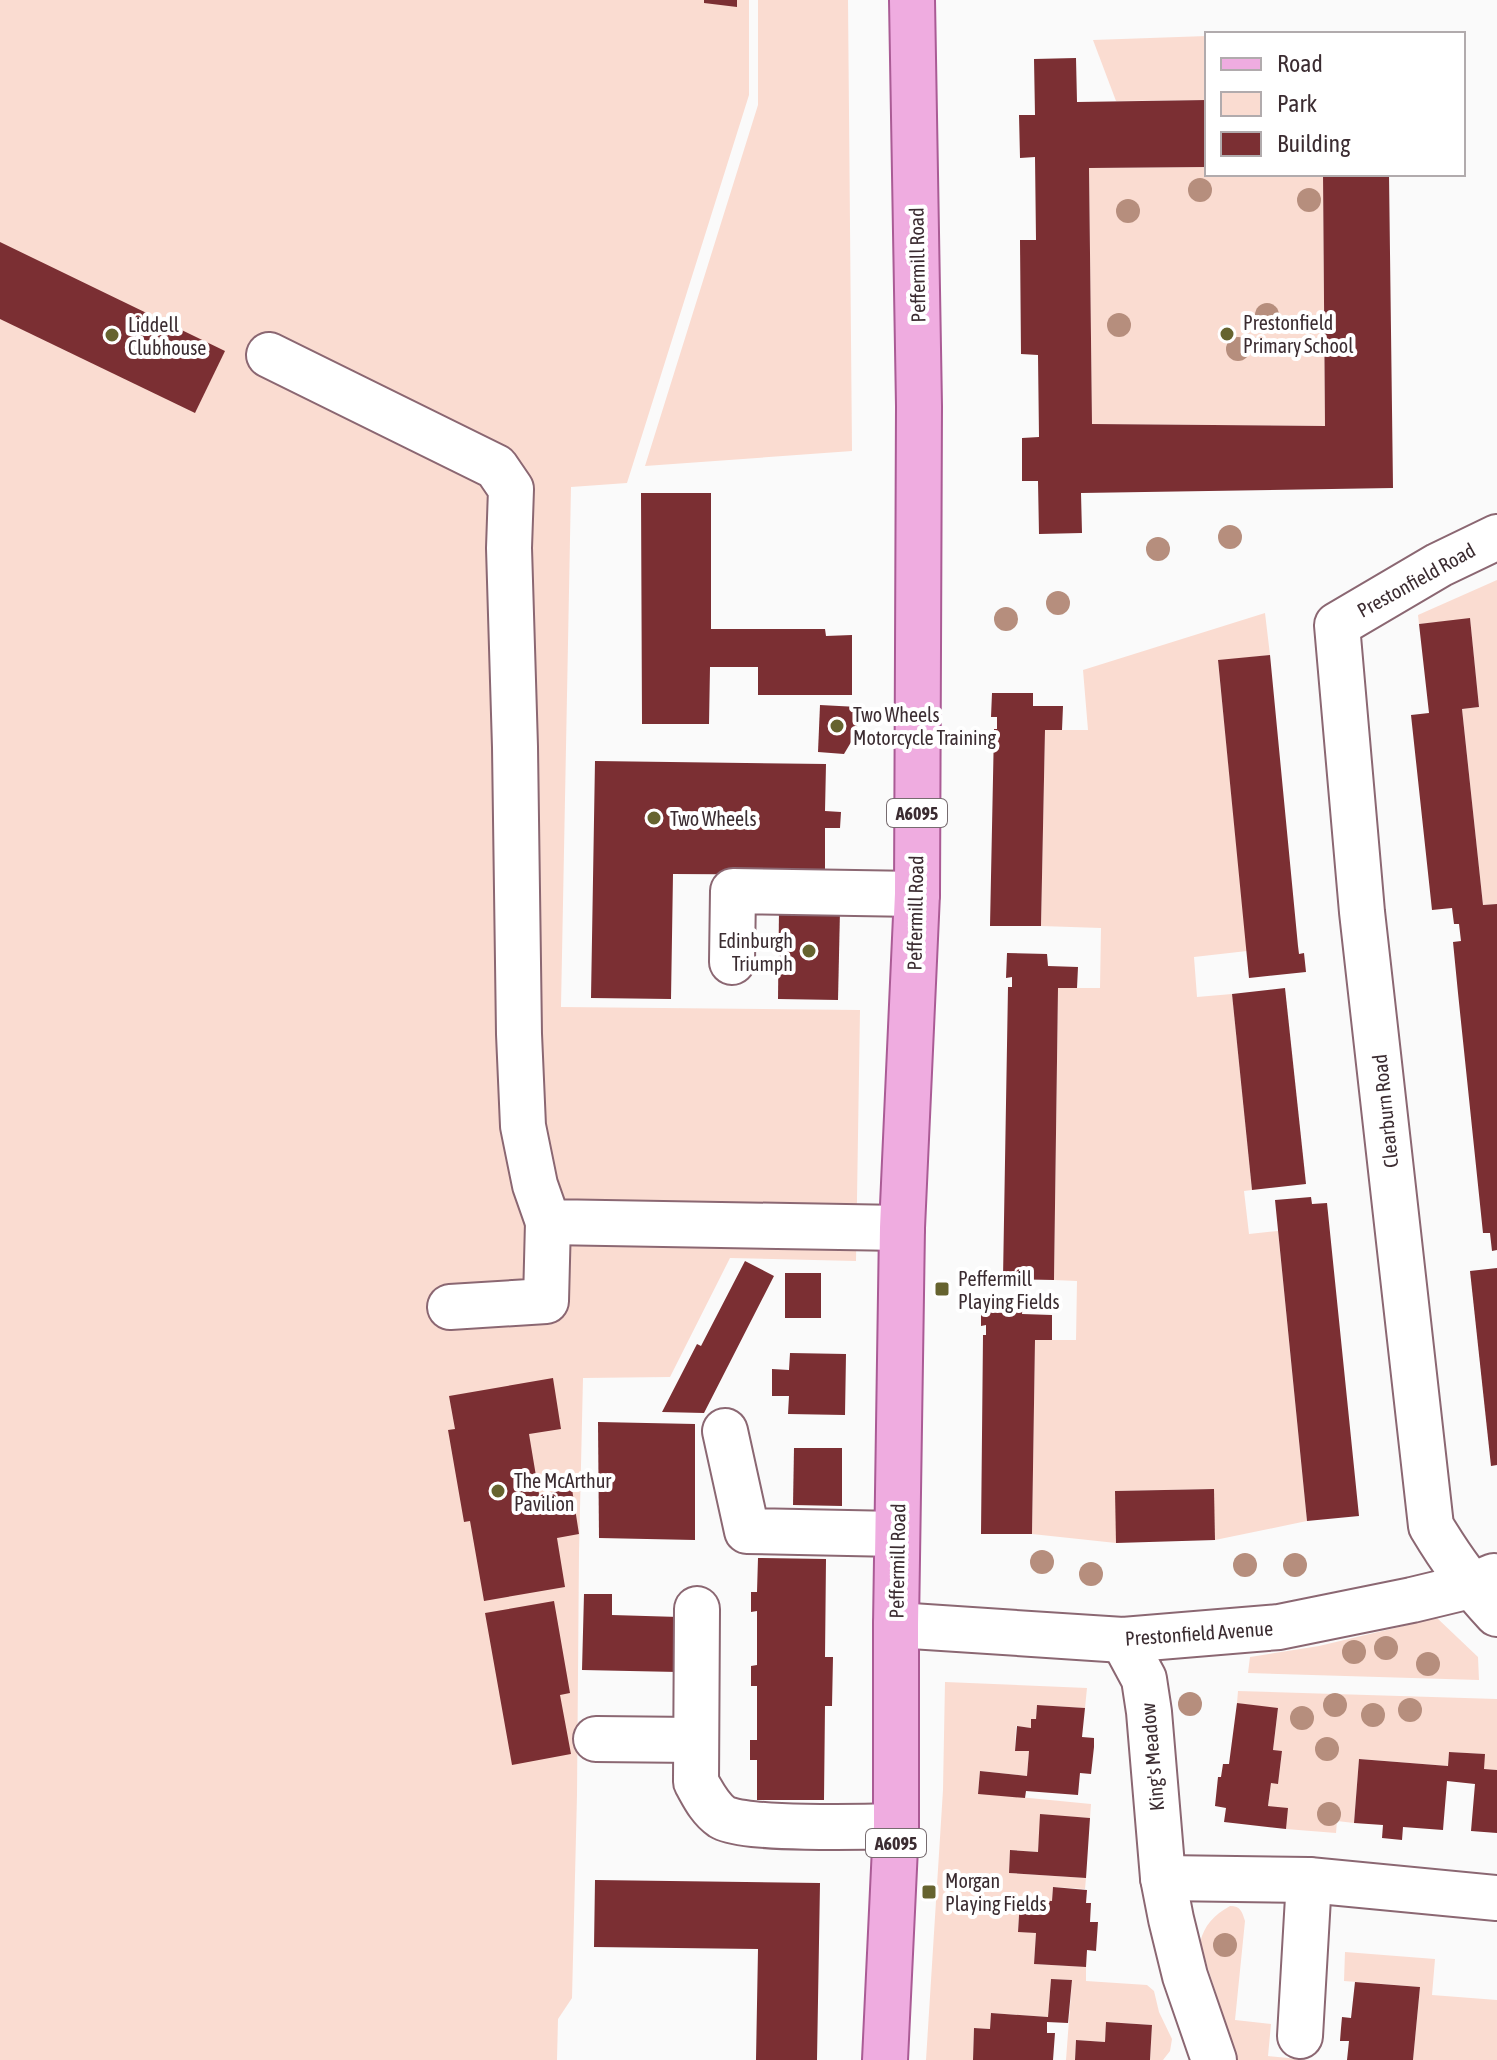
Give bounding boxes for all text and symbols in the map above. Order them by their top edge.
legend [1205,32,1465,176]
text: Road [1277,50,1323,77]
text: Park [1277,90,1318,117]
text: Building [1277,130,1351,157]
street label: Peffermill Road [904,207,930,323]
place label: Prestonfield Primary School [1243,311,1354,357]
place label: Liddell Clubhouse [128,313,206,359]
marker: Prestonfield Primary School [1218,325,1236,343]
marker: Liddell Clubhouse [103,326,121,344]
street label: Prestonfield Road [1353,538,1479,622]
place label: Two Wheels Motorcycle Training [853,703,996,749]
marker: Two Wheels Motorcycle Training [828,717,846,735]
road number: A6095 [887,799,947,827]
place label: Two Wheels [670,807,756,830]
marker: Two Wheels [645,809,663,827]
street label: Peffermill Road [902,855,928,971]
place label: Edinburgh Triumph [718,929,793,975]
marker: Edinburgh Triumph [800,942,818,960]
street label: Clearburn Road [1368,1053,1402,1169]
place label: Peffermill Playing Fields [958,1267,1060,1313]
marker: Peffermill Playing Fields [933,1280,951,1298]
place label: The McArthur Pavilion [514,1469,612,1515]
marker: The McArthur Pavilion [489,1482,507,1500]
street label: Peffermill Road [884,1503,910,1619]
street label: Prestonfield Avenue [1124,1616,1274,1650]
street label: King's Meadow [1136,1702,1168,1812]
road number: A6095 [866,1829,926,1857]
place label: Morgan Playing Fields [945,1869,1047,1915]
marker: Morgan Playing Fields [920,1883,938,1901]

